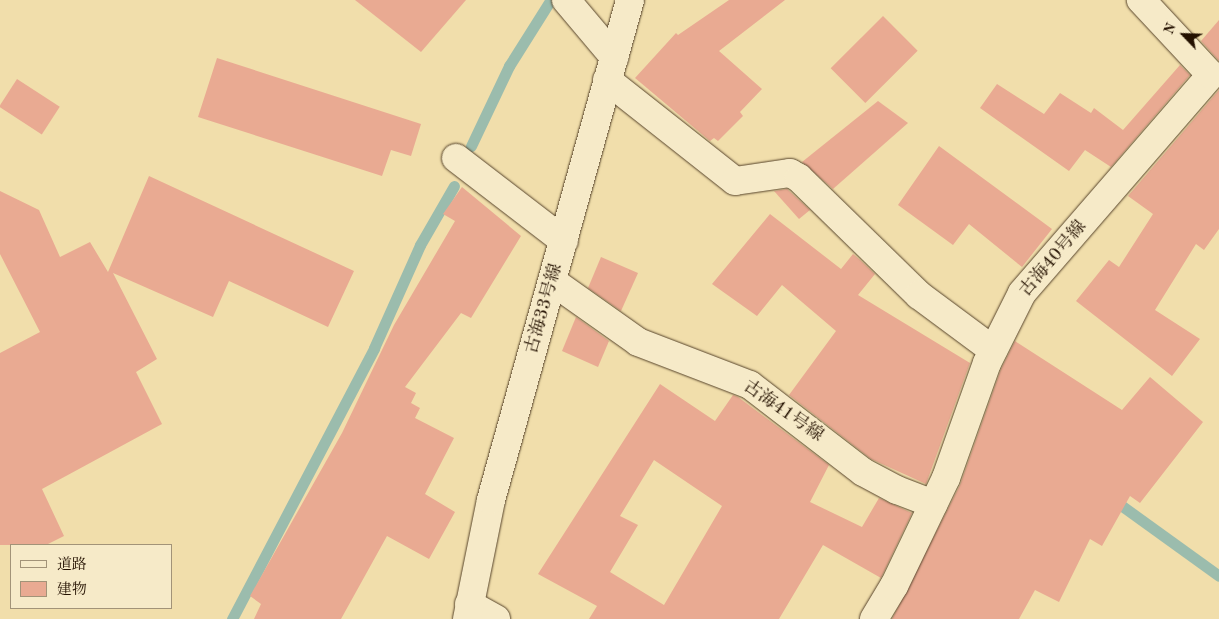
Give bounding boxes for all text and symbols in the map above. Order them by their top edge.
north arrow [1159,10,1209,60]
text: N [1162,21,1179,37]
street label: 古海40号線 [1015,216,1091,302]
street label: 古海33号線 [521,261,567,357]
street label: 古海41号線 [739,376,827,446]
legend [10,544,172,609]
text: 道路 [57,558,87,573]
text: 建物 [57,583,87,598]

